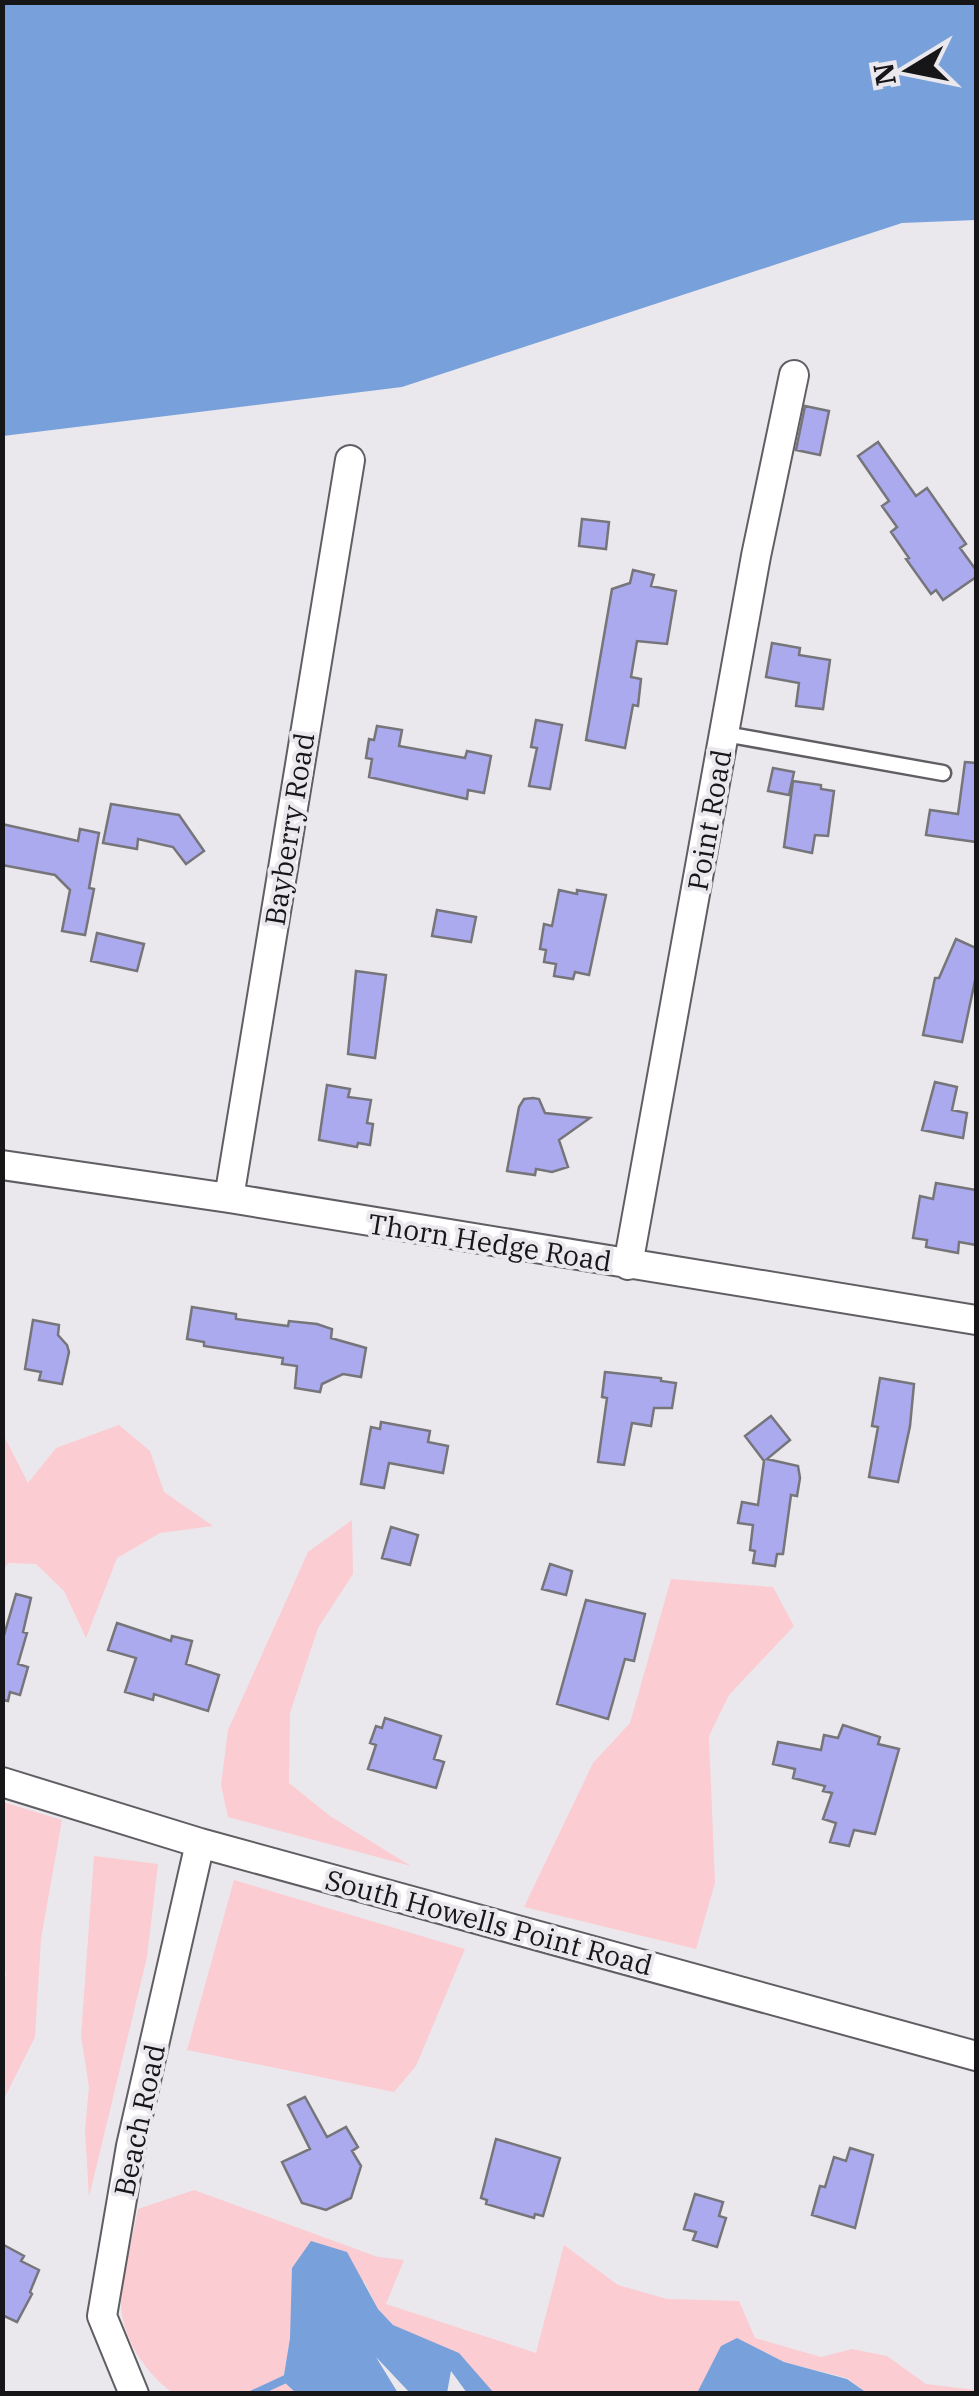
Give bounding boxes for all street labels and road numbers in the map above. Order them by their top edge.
street label: Bayberry Road [256,730,322,928]
street label: Point Road [678,747,740,893]
street label: Thorn Hedge Road [366,1204,614,1280]
street label: South Howells Point Road [321,1860,657,1984]
street label: Beach Road [105,2041,173,2199]

